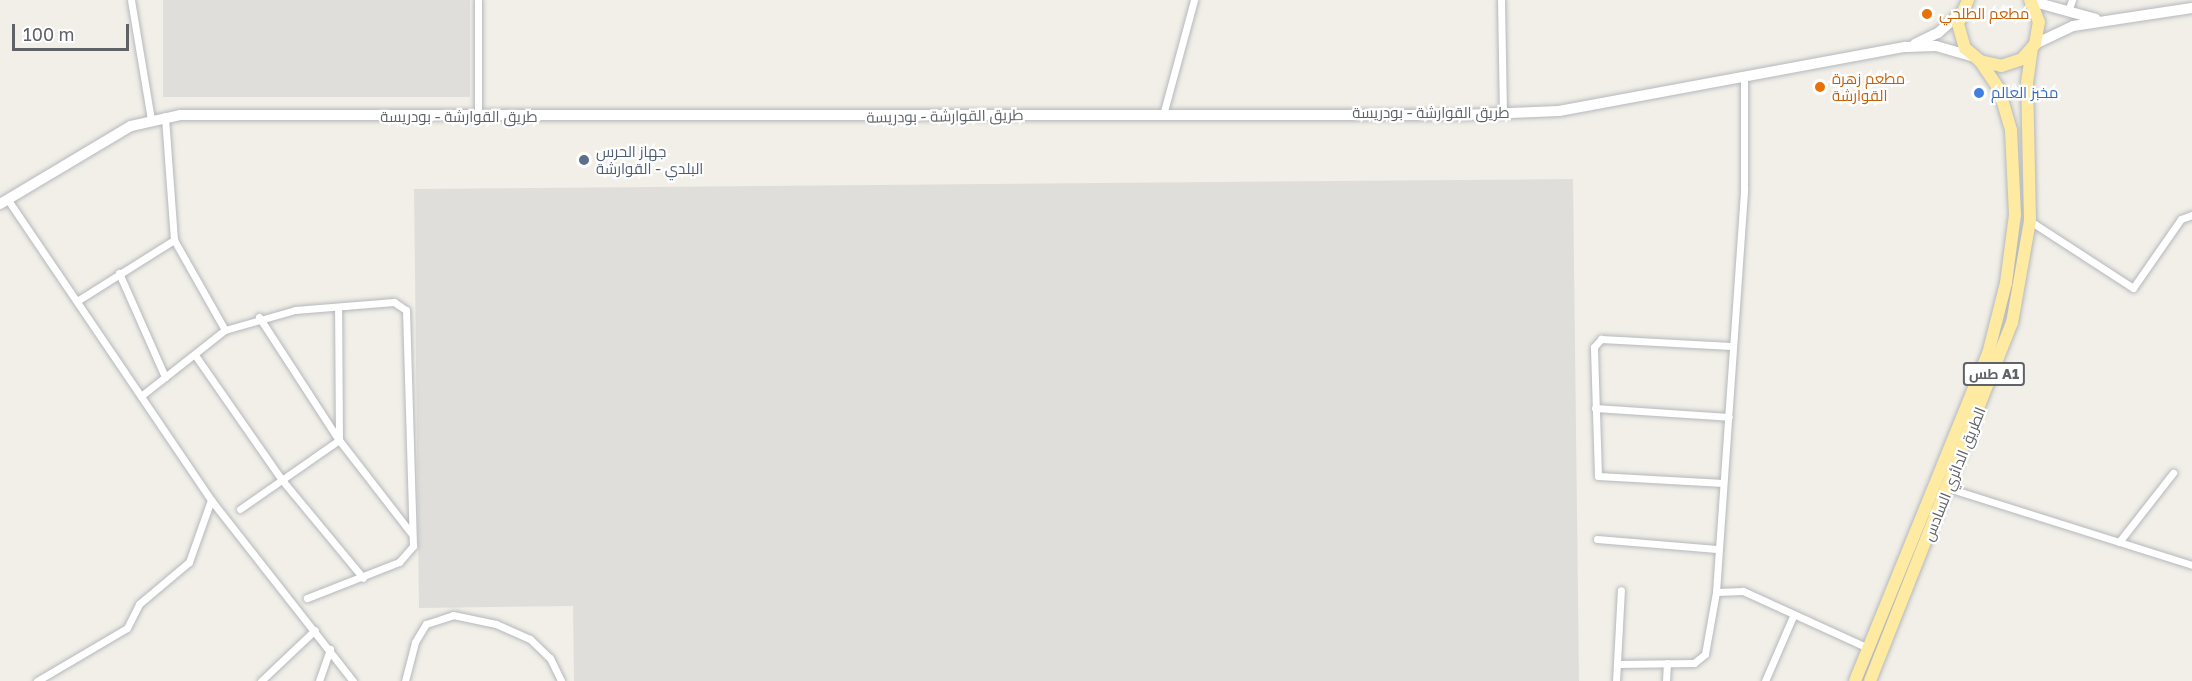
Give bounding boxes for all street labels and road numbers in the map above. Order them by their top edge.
street label: طريق القوارشة - بودريسة [1352,104,1510,122]
street label: طريق القوارشة - بودريسة [866,106,1024,126]
street label: طريق القوارشة - بودريسة [380,108,538,126]
road number: طس A1 [1962,363,2026,385]
street label: الطريق الدائري السادس [1919,404,1989,544]

